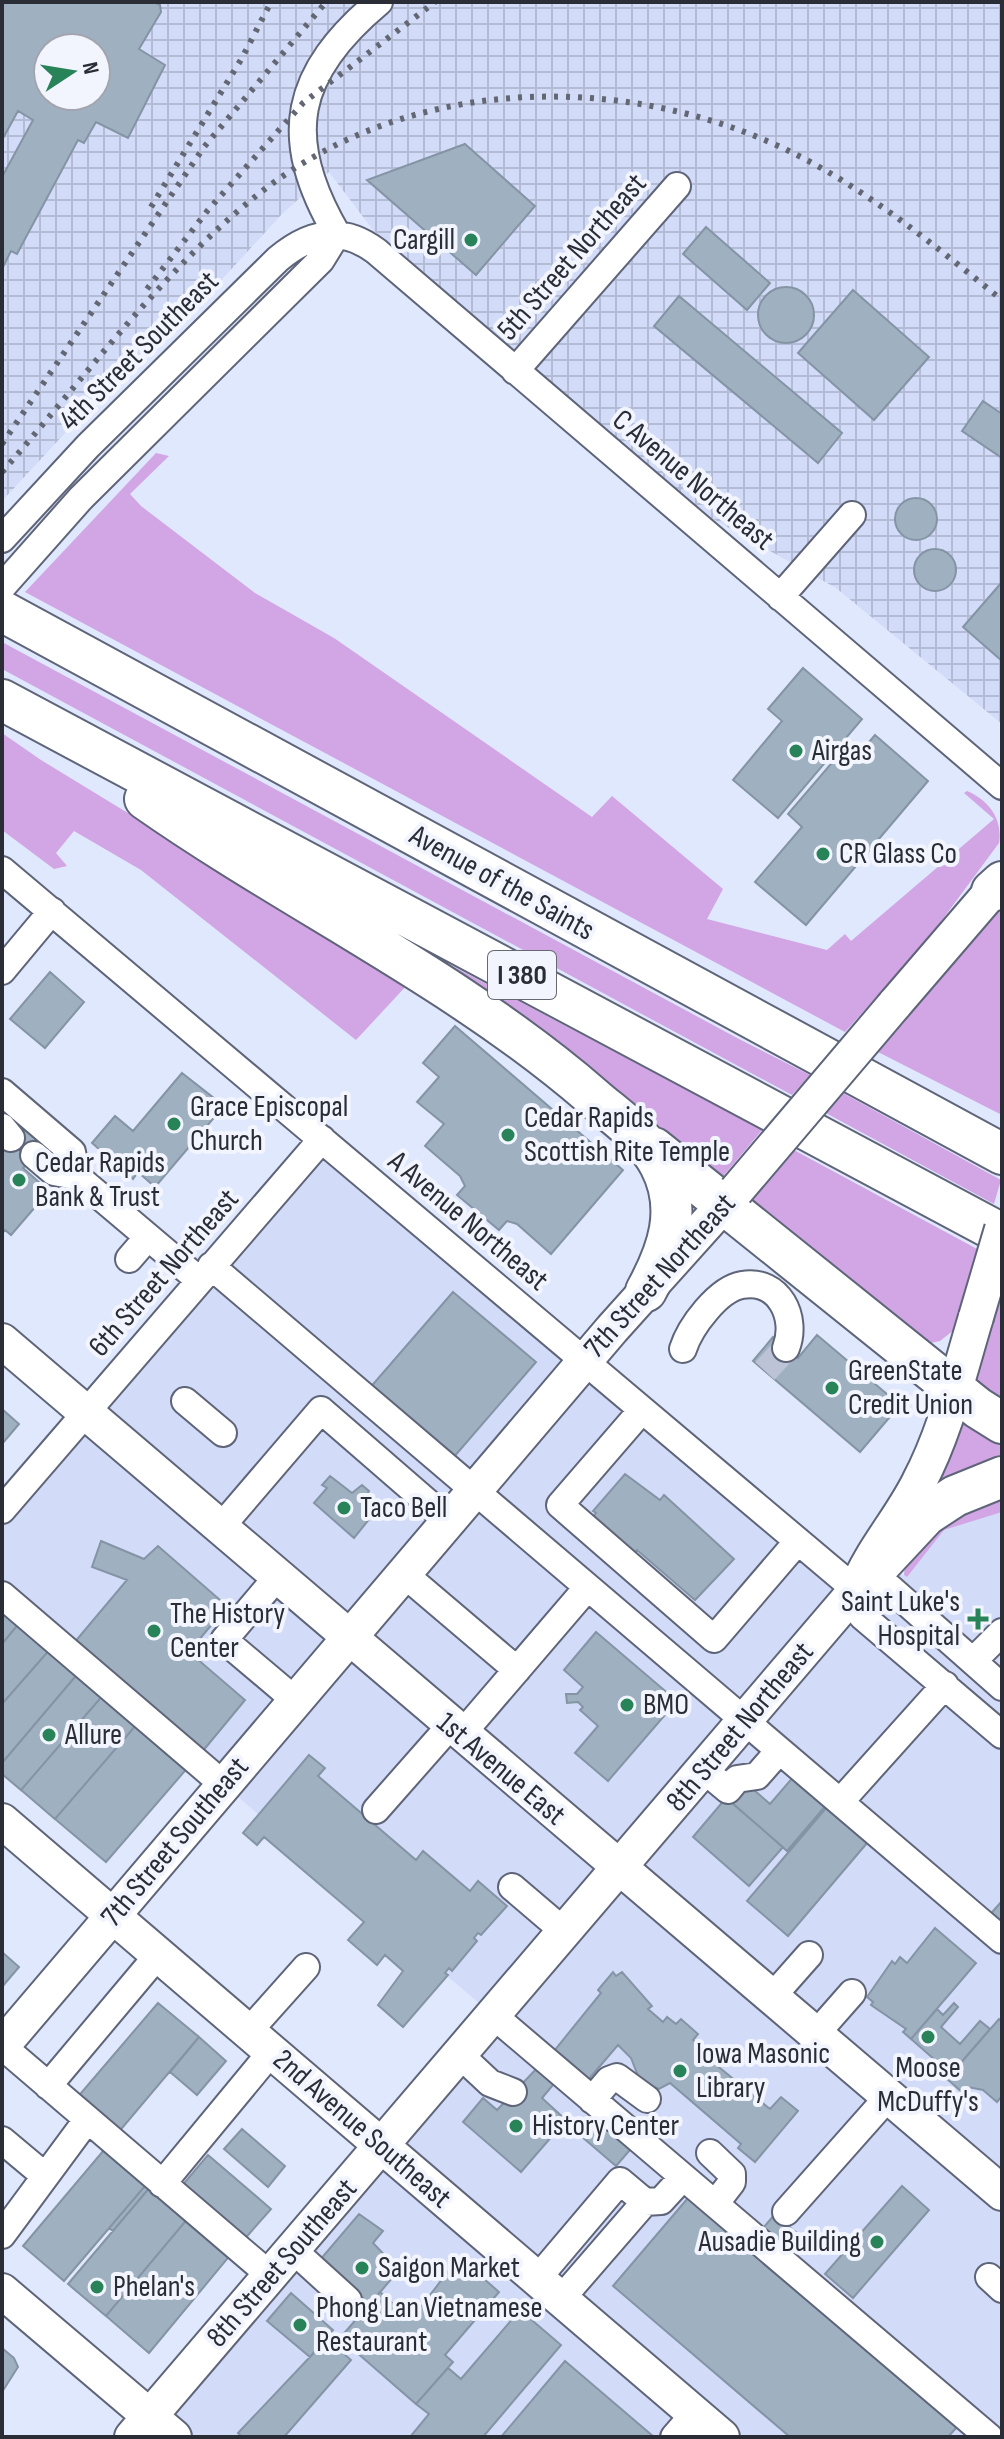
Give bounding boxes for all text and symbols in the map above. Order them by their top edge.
north arrow [32,32,112,112]
text: N [76,60,105,77]
street label: 5th Street Northeast [490,166,654,348]
place label: Cargill [393,222,455,258]
marker: Cargill [462,231,480,249]
street label: 4th Street Southeast [52,264,226,438]
street label: C Avenue Northeast [605,402,781,558]
place label: Airgas [811,733,872,769]
marker: Airgas [787,742,805,760]
street label: Avenue of the Saints [403,817,601,949]
place label: CR Glass Co [839,836,957,872]
marker: CR Glass Co [814,845,832,863]
road number: I 380 [488,951,556,999]
place label: Grace Episcopal Church [190,1089,348,1159]
place label: Cedar Rapids Scottish Rite Temple [524,1100,730,1170]
marker: Grace Episcopal Church [165,1115,183,1133]
marker: Cedar Rapids Scottish Rite Temple [499,1126,517,1144]
street label: A Avenue Northeast [380,1143,555,1298]
place label: Cedar Rapids Bank & Trust [35,1145,165,1215]
marker: Cedar Rapids Bank & Trust [10,1171,28,1189]
street label: 6th Street Northeast [81,1182,247,1364]
street label: 7th Street Northeast [577,1186,743,1366]
place label: GreenState Credit Union [848,1353,973,1423]
marker: GreenState Credit Union [823,1379,841,1397]
place label: Taco Bell [360,1490,447,1526]
marker: Taco Bell [335,1499,353,1517]
place label: Saint Luke's Hospital [841,1584,960,1654]
place label: The History Center [170,1596,285,1666]
marker: Saint Luke's Hospital [967,1608,989,1630]
marker: The History Center [145,1622,163,1640]
street label: 8th Street Northeast [659,1635,821,1819]
place label: BMO [643,1687,689,1723]
marker: BMO [618,1696,636,1714]
street label: 1st Avenue East [429,1705,573,1833]
place label: Allure [64,1717,122,1753]
marker: Allure [40,1726,58,1744]
street label: 7th Street Southeast [94,1750,256,1934]
marker: Moose McDuffy's [919,2028,937,2046]
place label: Iowa Masonic Library [696,2036,830,2106]
street label: 2nd Avenue Southeast [266,2042,458,2216]
place label: Moose McDuffy's [877,2050,979,2120]
marker: Iowa Masonic Library [671,2062,689,2080]
place label: History Center [532,2108,680,2144]
marker: History Center [507,2117,525,2135]
street label: 8th Street Southeast [199,2171,365,2355]
place label: Ausadie Building [698,2224,861,2260]
marker: Ausadie Building [868,2233,886,2251]
place label: Saigon Market [378,2250,520,2286]
marker: Saigon Market [353,2259,371,2277]
place label: Phelan's [113,2269,195,2305]
marker: Phelan's [88,2278,106,2296]
place label: Phong Lan Vietnamese Restaurant [316,2290,543,2360]
marker: Phong Lan Vietnamese Restaurant [291,2316,309,2334]

